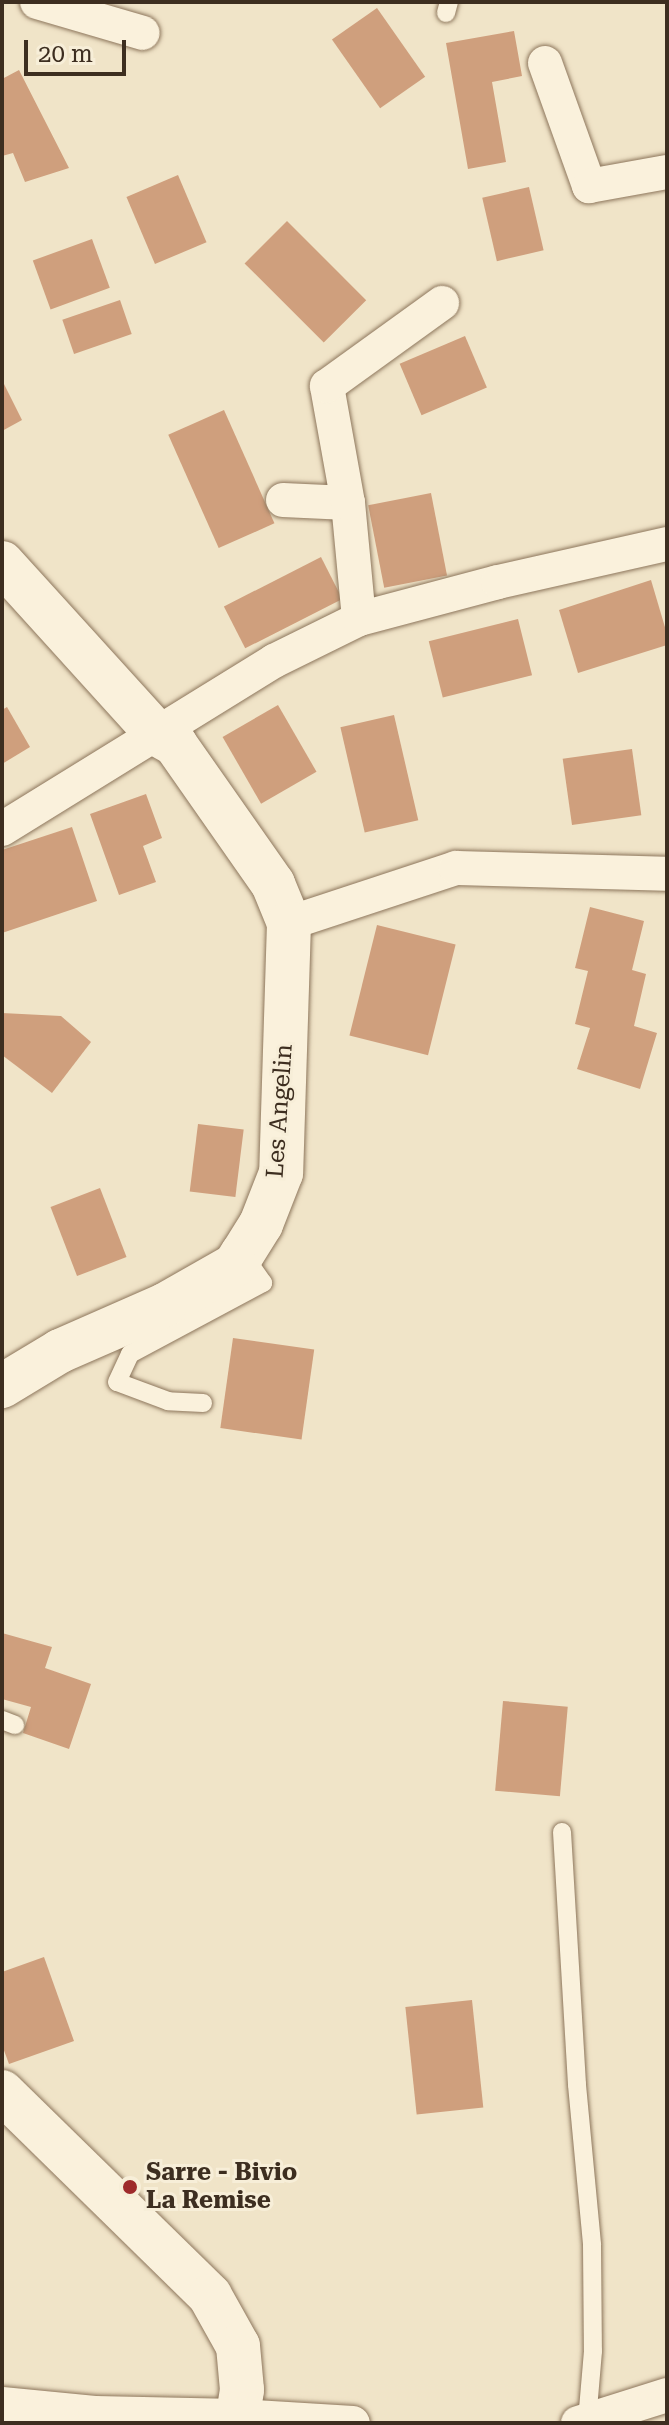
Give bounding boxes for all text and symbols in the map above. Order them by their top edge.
scale bar [28,24,130,74]
text: 20 m [38,40,93,68]
street label: Les Angelin [261,1043,299,1179]
place label: Sarre - Bivio La Remise [146,2159,297,2215]
marker: Sarre - Bivio La Remise [121,2178,139,2196]

